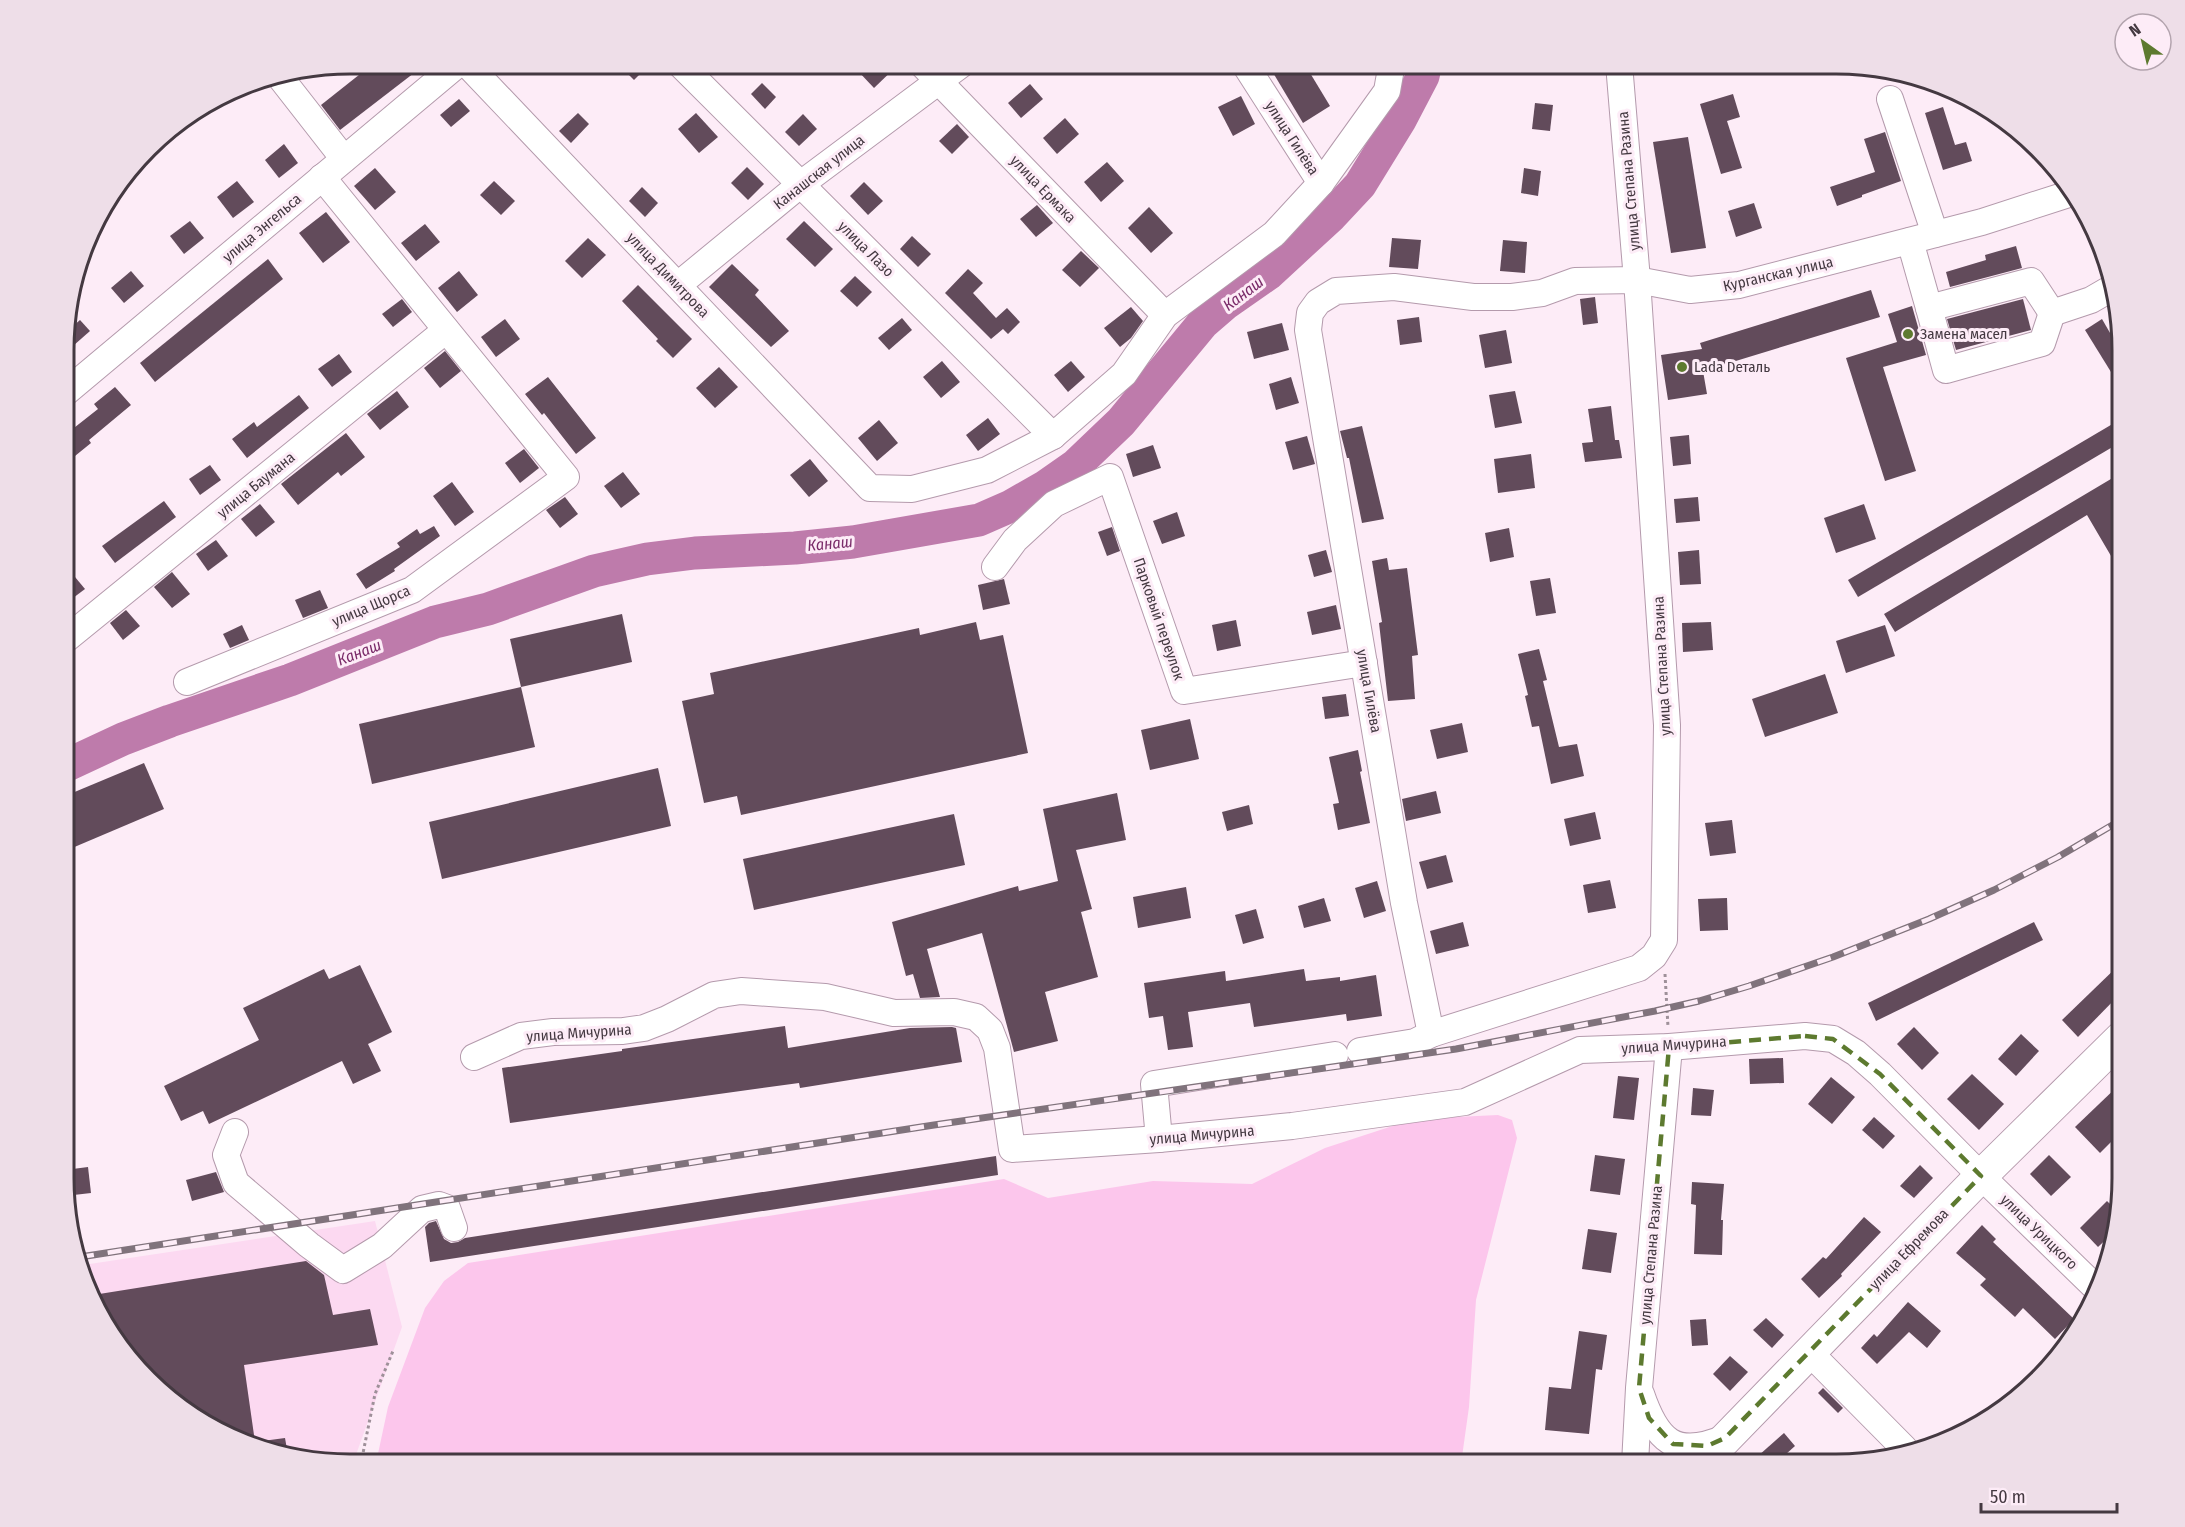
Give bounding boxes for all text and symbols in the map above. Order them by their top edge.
north arrow [2113,12,2173,72]
text: N [2126,19,2144,41]
street label: улица Гилёва [1261,98,1323,178]
street label: улица Степана Разина [1614,111,1644,251]
street label: Канашская улица [770,131,868,213]
street label: улица Ермака [1006,152,1080,226]
street label: улица Энгельса [219,190,305,266]
street label: улица Лазо [834,217,898,281]
street label: улица Димитрова [623,229,713,321]
street label: Курганская улица [1721,253,1835,295]
water label: Канаш [1219,272,1267,315]
place label: Замена масел [1920,325,2007,343]
marker: Замена масел [1901,327,1915,341]
place label: Lada Dеталь [1694,358,1770,376]
marker: Lada Dеталь [1675,360,1689,374]
street label: улица Баумана [214,448,298,522]
water label: Канаш [806,532,854,555]
street label: Парковый переулок [1130,555,1188,683]
street label: улица Щорса [329,581,413,631]
street label: улица Степана Разина [1649,596,1675,736]
water label: Канаш [334,635,384,670]
street label: улица Гилёва [1353,648,1385,734]
street label: улица Мичурина [526,1020,632,1046]
street label: улица Мичурина [1621,1032,1727,1058]
street label: улица Мичурина [1149,1121,1255,1149]
street label: улица Степана Разина [1636,1185,1666,1325]
street label: улица Урицкого [1997,1191,2081,1273]
street label: улица Ефремова [1866,1205,1952,1293]
scale bar [1981,1476,2118,1514]
text: 50 m [1990,1486,2026,1508]

